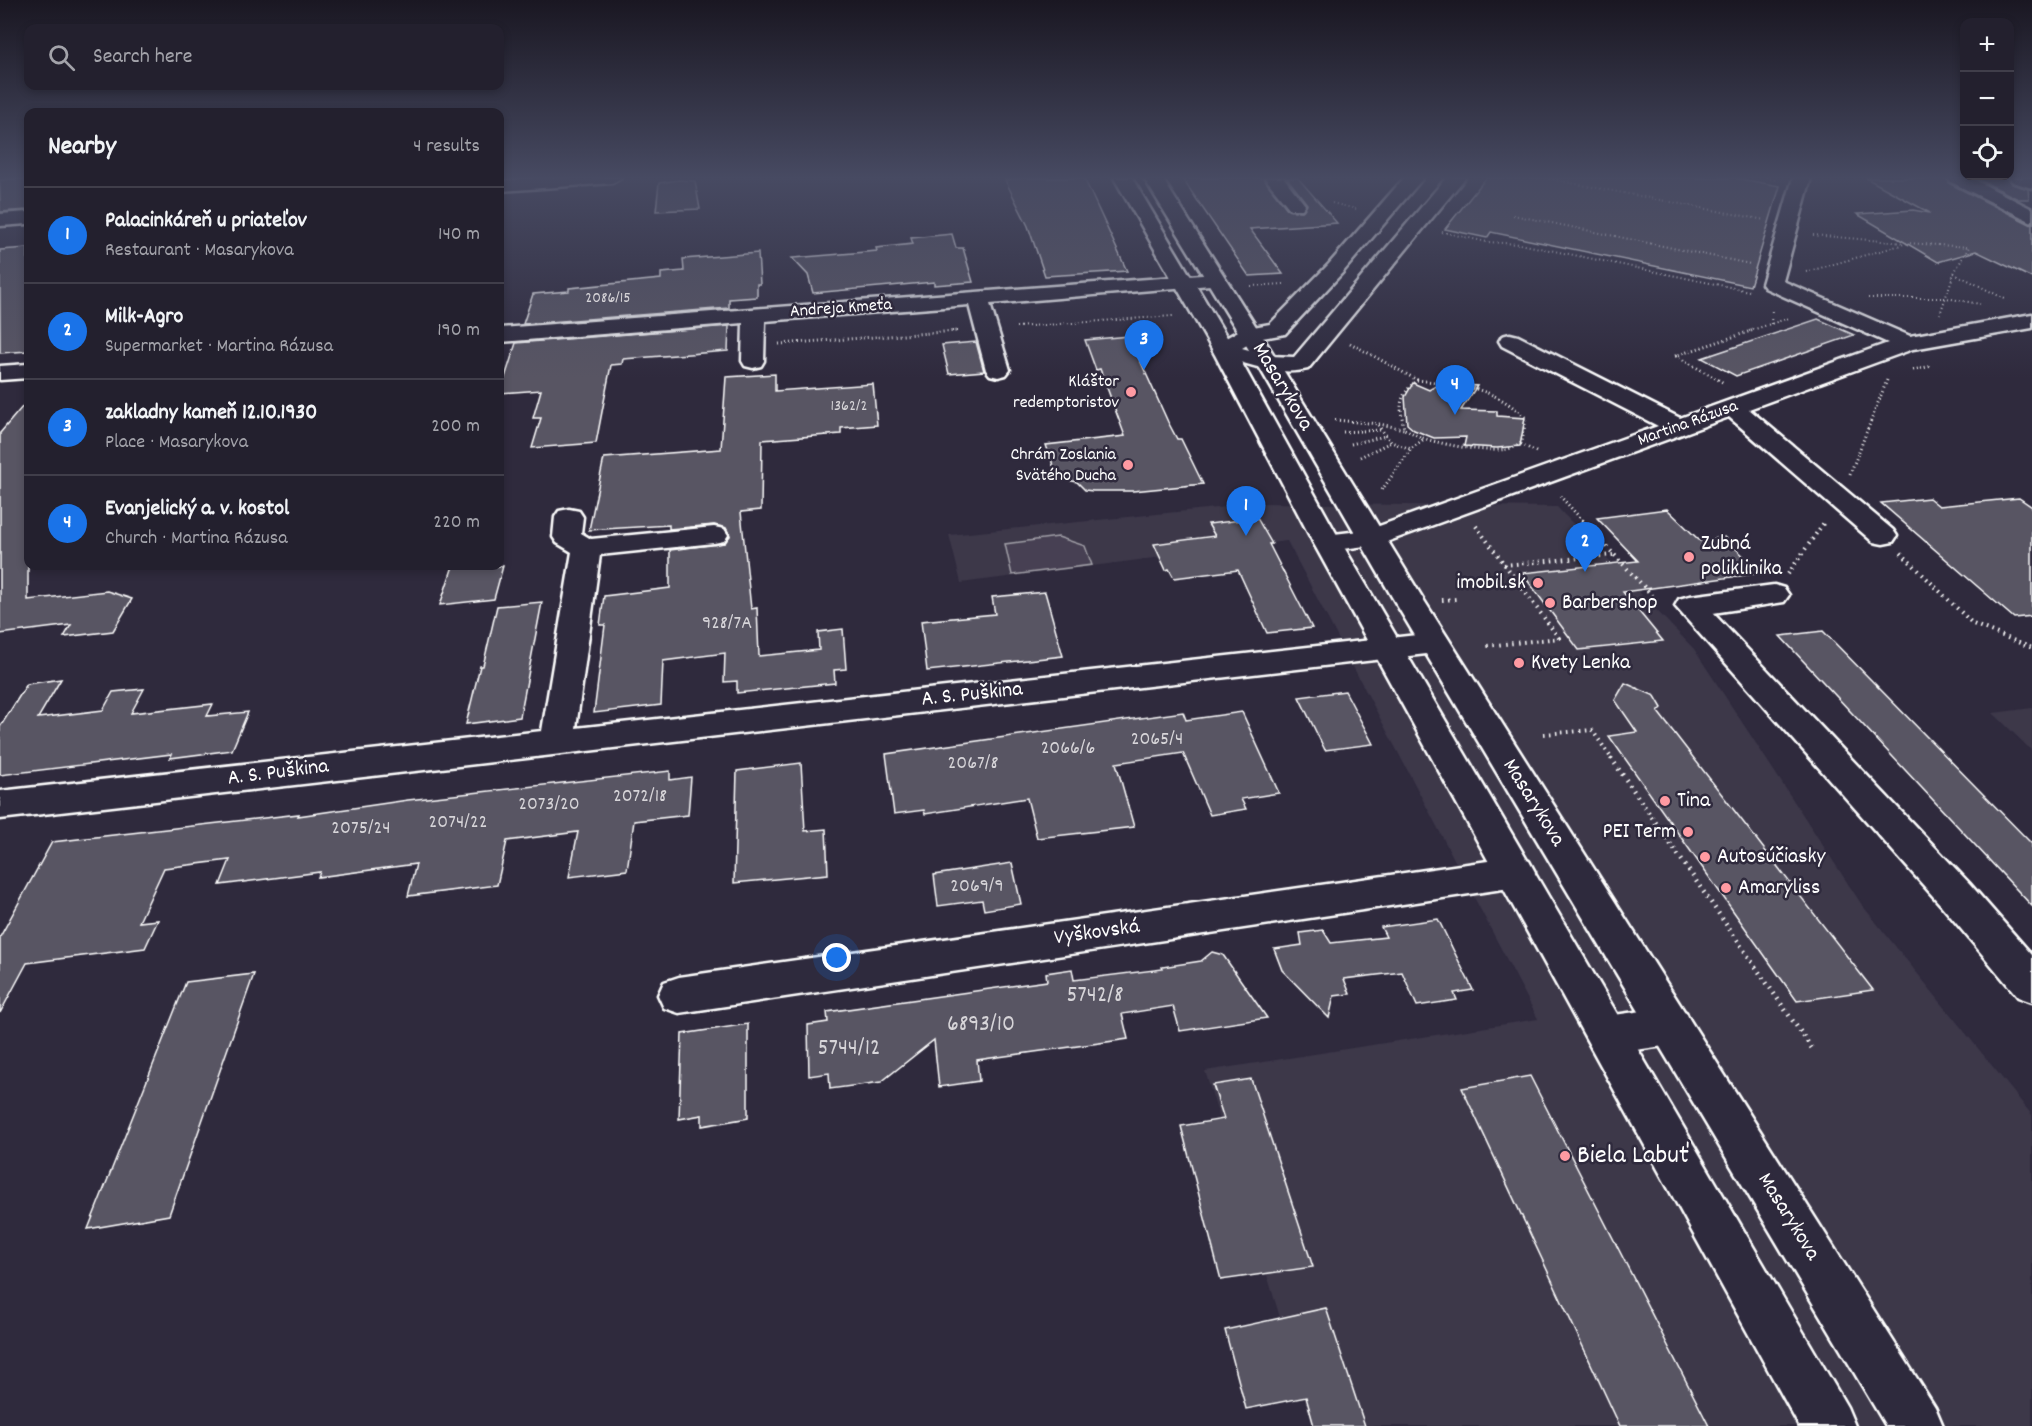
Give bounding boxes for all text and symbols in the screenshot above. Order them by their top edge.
map controls [1960,18,2014,180]
button: + [1960,18,2014,72]
search box [24,24,504,90]
icon: search [45,41,78,74]
text: Search here [93,42,192,73]
button: − [1960,72,2014,126]
button: locate [1960,126,2014,180]
text: Nearby [48,129,116,166]
text: 4 results [413,133,480,161]
text: Palacinkáreň u priateľov [105,206,307,237]
text: 1 [65,221,70,249]
text: 140 m [438,221,480,249]
text: Restaurant · Masarykova [105,237,294,265]
house number: 2086/15 [585,287,631,310]
street label: Andreja Kmeťa [789,293,893,325]
text: Milk-Agro [105,302,183,333]
text: 2 [63,317,72,345]
text: 190 m [437,317,480,345]
pin: 3 [1124,320,1164,370]
text: Supermarket · Martina Rázusa [105,333,333,361]
street label: Masarykova [1243,337,1321,438]
pin: 4 [1436,366,1474,415]
place label: Kláštor redemptoristov [1013,370,1119,416]
marker: Kláštor redemptoristov [1124,385,1138,399]
street label: Martina Rázusa [1634,394,1742,454]
house number: 1362/2 [831,395,868,418]
text: zakladny kameň 12.10.1930 [105,398,317,429]
text: 3 [63,413,72,441]
text: 200 m [431,413,480,441]
text: Place · Masarykova [105,429,248,457]
place label: Chrám Zoslania Svätého Ducha [1010,443,1117,489]
marker: Chrám Zoslania Svätého Ducha [1121,458,1135,472]
pin: 1 [1226,486,1266,536]
text: Evanjelický a. v. kostol [105,494,289,525]
text: 4 [63,509,72,537]
text: 220 m [433,509,480,537]
pin: 2 [1566,522,1604,572]
text: Church · Martina Rázusa [105,525,288,553]
place label: Zubná poliklinika [1701,529,1783,585]
marker: Zubná poliklinika [1682,550,1696,564]
place label: imobil.sk [1456,568,1526,599]
marker: imobil.sk [1531,576,1545,590]
place label: Barbershop [1562,588,1658,619]
marker: Barbershop [1543,596,1557,610]
house number: 928/7A [702,610,752,638]
place label: Kvety Lenka [1531,648,1631,679]
marker: Kvety Lenka [1512,656,1526,670]
street label: A. S. Puškina [920,674,1025,716]
house number: 2065/4 [1131,726,1183,754]
house number: 2066/6 [1041,735,1095,763]
house number: 2067/8 [948,750,998,778]
street label: A. S. Puškina [226,751,331,795]
street label: Masarykova [1494,753,1573,853]
house number: 2072/18 [613,783,667,811]
place label: Tina [1677,786,1711,817]
house number: 2073/20 [518,791,580,819]
marker: Tina [1658,794,1672,808]
house number: 2074/22 [429,809,487,837]
house number: 2075/24 [331,815,391,843]
place label: PEI Term [1602,817,1676,848]
marker: PEI Term [1681,825,1695,839]
place label: Autosúčiasky [1717,842,1827,873]
marker: Autosúčiasky [1698,850,1712,864]
house number: 2069/9 [950,873,1004,901]
place label: Amaryliss [1738,873,1820,904]
marker: Amaryliss [1719,881,1733,895]
street label: Vyškovská [1052,912,1142,954]
your location [822,943,851,972]
house number: 5742/8 [1066,979,1124,1013]
house number: 6893/10 [947,1008,1015,1042]
house number: 5744/12 [818,1032,880,1066]
place label: Biela Labuť [1577,1137,1689,1176]
marker: Biela Labuť [1558,1149,1572,1163]
street label: Masarykova [1749,1167,1828,1267]

